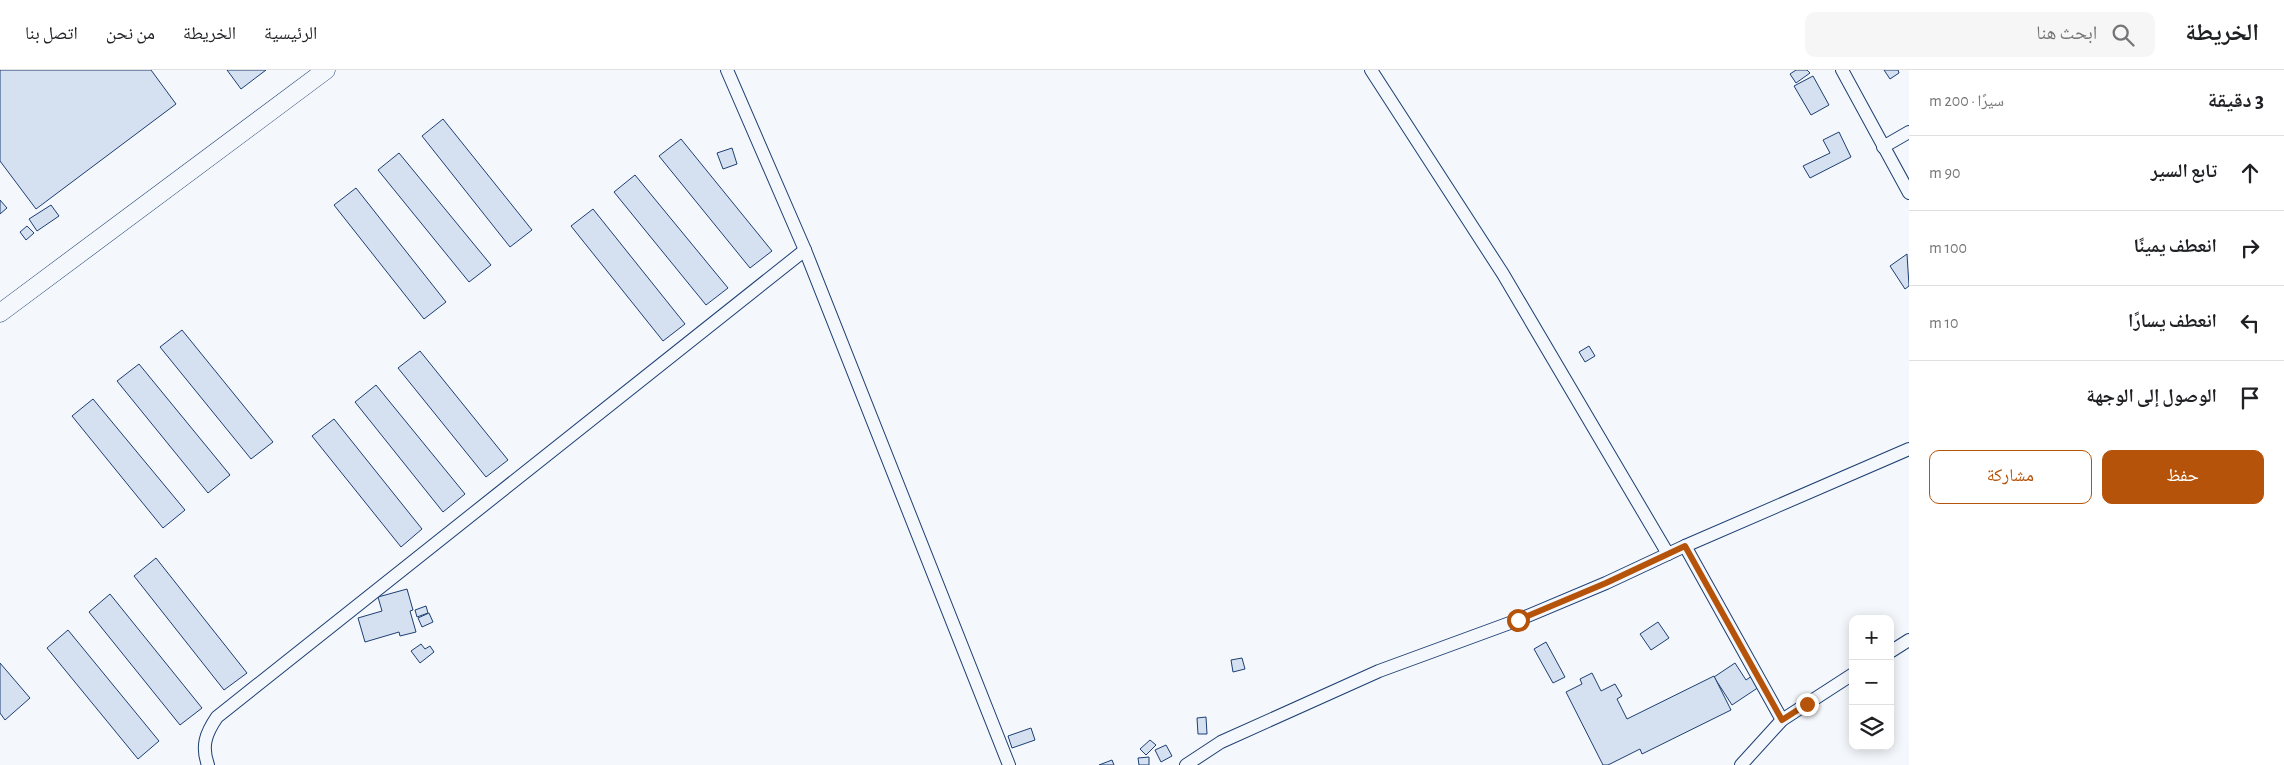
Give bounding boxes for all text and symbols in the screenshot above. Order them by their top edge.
search box [1805,12,2155,57]
icon: search [2109,21,2137,49]
text: الخريطة [2185,21,2259,45]
text: ابحث هنا [2036,24,2097,43]
text: اتصل بنا [25,25,78,43]
text: من نحن [106,25,155,43]
text: الخريطة [183,25,236,43]
text: الرئيسية [264,25,317,43]
text: 3 دقيقة [2208,90,2264,111]
text: سيرًا · 200 m [1929,93,2004,109]
icon: ahead [2236,159,2264,187]
text: تابع السير [2151,162,2217,181]
text: 90 m [1929,165,1960,181]
icon: right [2236,234,2264,262]
text: انعطف يمينًا [2134,237,2217,256]
text: 100 m [1929,240,1967,256]
icon: left [2236,309,2264,337]
text: انعطف يسارًا [2128,312,2217,331]
text: 10 m [1929,315,1958,331]
icon: arrive [2236,384,2264,412]
text: الوصول إلى الوجهة [2086,387,2217,406]
button: مشاركة [1929,450,2092,504]
button: حفظ [2102,450,2264,504]
route start [1507,609,1530,632]
map controls [1849,615,1894,750]
button: + [1849,615,1894,660]
button: − [1849,660,1894,705]
route end [1796,693,1819,716]
button: layers [1849,705,1894,750]

